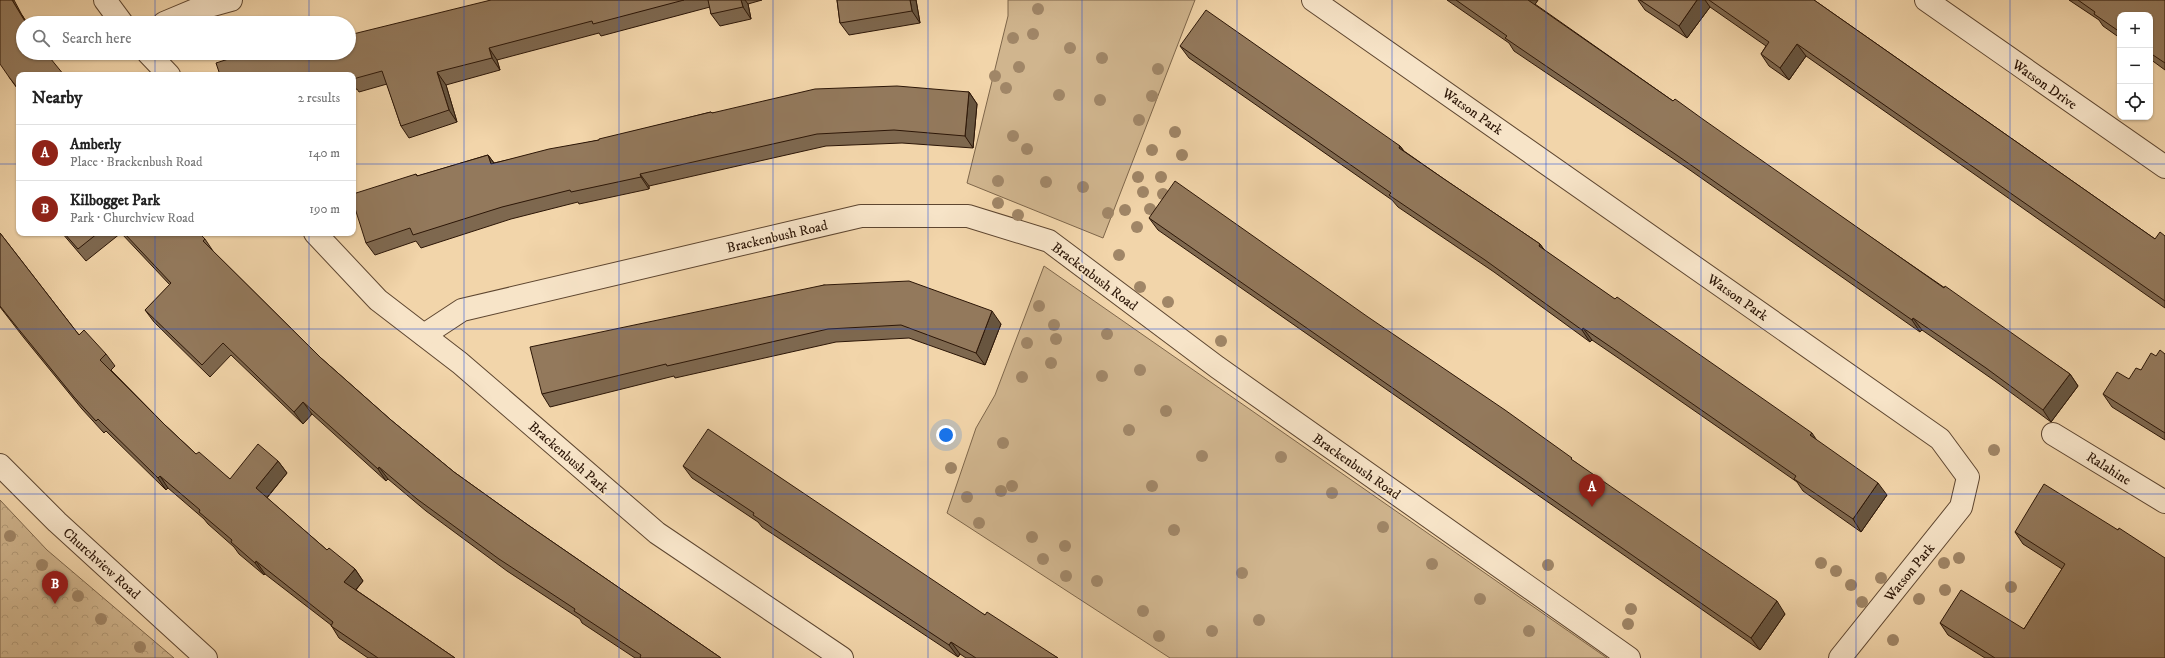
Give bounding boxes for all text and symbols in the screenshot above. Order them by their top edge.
map controls [2117,12,2153,120]
button: + [2117,12,2153,48]
search box [16,16,356,60]
icon: search [30,27,52,49]
text: Search here [62,29,131,48]
button: − [2117,48,2153,84]
street label: Watson Drive [2008,55,2081,114]
street label: Watson Park [1438,84,1506,139]
button: locate [2117,84,2153,120]
text: Nearby [32,87,82,109]
text: 2 results [298,90,340,106]
text: Amberly [70,135,121,154]
text: A [41,145,49,161]
text: 140 m [308,145,340,161]
text: Place · Brackenbush Road [70,154,202,170]
text: Kilbogget Park [70,191,160,210]
text: B [41,201,49,217]
text: 190 m [309,201,340,217]
text: Park · Churchview Road [70,210,194,226]
street label: Brackenbush Road [725,217,830,257]
street label: Brackenbush Road [1048,239,1141,315]
street label: Watson Park [1703,270,1771,325]
street label: Brackenbush Park [525,418,612,498]
your location [936,425,956,445]
street label: Brackenbush Road [1309,430,1404,504]
street label: Ralahine [2083,448,2134,490]
pin: A [1579,474,1605,507]
street label: Churchview Road [59,524,144,603]
street label: Watson Park [1880,540,1939,606]
pin: B [42,571,68,604]

